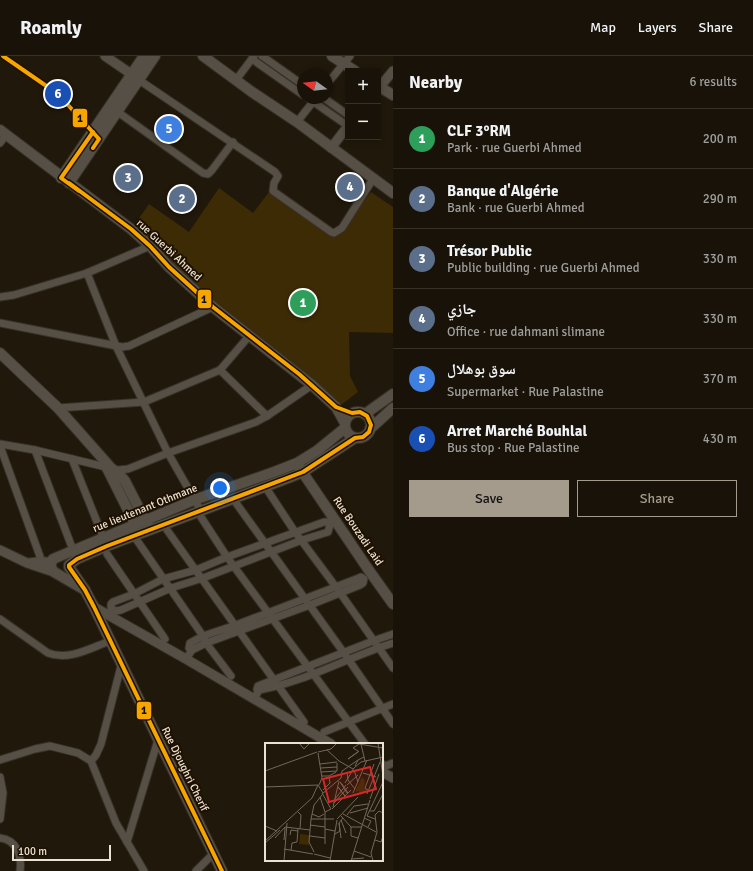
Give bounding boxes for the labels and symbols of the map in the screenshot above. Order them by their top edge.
north arrow [297,68,333,104]
pin: 6 [45,79,71,109]
line badge: 1 [72,108,88,128]
text: 1 [77,112,83,125]
pin: 5 [156,114,182,144]
pin: 3 [115,163,141,193]
pin: 4 [337,172,363,202]
pin: 2 [169,184,195,214]
street label: rue Guerbi Ahmed [134,216,204,284]
pin: 1 [290,288,316,318]
line badge: 1 [197,289,212,309]
text: 1 [201,293,207,306]
your location [210,478,230,498]
street label: rue lieutenant Othmane [91,481,199,535]
street label: Rue Bouzadi Laid [330,494,386,568]
line badge: 1 [136,701,152,720]
text: 1 [141,704,147,717]
street label: Rue Djoughri Cherif [159,725,212,815]
inset map [265,743,383,861]
scale bar [12,843,111,862]

